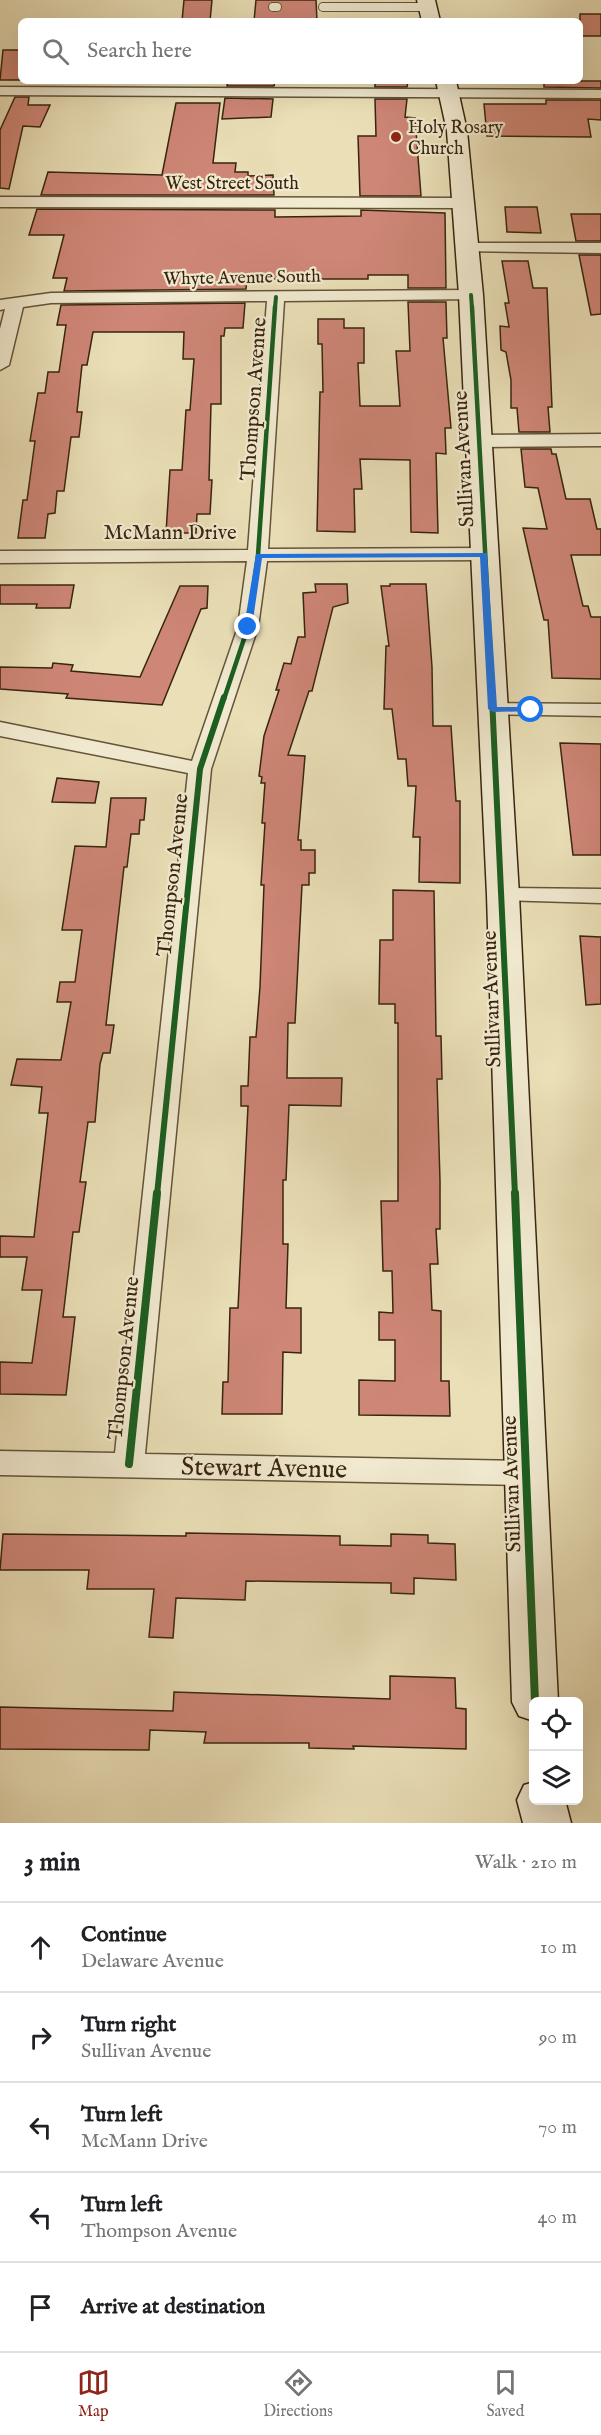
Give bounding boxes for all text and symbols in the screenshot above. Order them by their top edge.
search box [18,18,583,84]
icon: search [39,35,72,68]
text: Search here [87,37,192,65]
place label: Holy Rosary Church [408,117,503,161]
marker: Holy Rosary Church [389,130,403,144]
street label: West Street South [165,173,299,196]
street label: Whyte Avenue South [163,266,321,291]
street label: Thompson Avenue [235,316,274,482]
street label: Sullivan Avenue [447,389,482,528]
street label: McMann Drive [103,520,237,547]
route end [234,613,260,639]
route start [517,696,543,722]
street label: Thompson Avenue [151,792,196,958]
street label: Sullivan Avenue [477,930,508,1068]
street label: Thompson Avenue [102,1275,147,1441]
street label: Sullivan Avenue [497,1415,528,1553]
street label: Stewart Avenue [181,1451,347,1486]
map controls [529,1697,583,1805]
button: locate [529,1697,583,1751]
button: layers [529,1751,583,1805]
text: 3 min [24,1846,80,1879]
text: Walk · 210 m [475,1850,577,1875]
text: Continue [81,1921,167,1949]
icon: ahead [24,1931,57,1964]
text: 10 m [540,1935,577,1960]
text: Delaware Avenue [81,1949,224,1974]
text: Turn right [81,2011,176,2039]
icon: right [24,2021,57,2054]
text: 90 m [539,2025,577,2050]
text: Sullivan Avenue [81,2039,211,2064]
text: Turn left [81,2101,163,2129]
icon: left [24,2111,57,2144]
text: 70 m [538,2115,577,2140]
text: McMann Drive [81,2129,208,2154]
text: Turn left [81,2191,163,2219]
icon: left [24,2201,57,2234]
text: 40 m [538,2205,577,2230]
text: Thompson Avenue [81,2219,237,2244]
icon: arrive [24,2291,57,2324]
text: Arrive at destination [81,2293,265,2321]
tab: Map [77,2366,110,2422]
tab: Directions [263,2366,333,2422]
tab: Saved [486,2366,524,2422]

